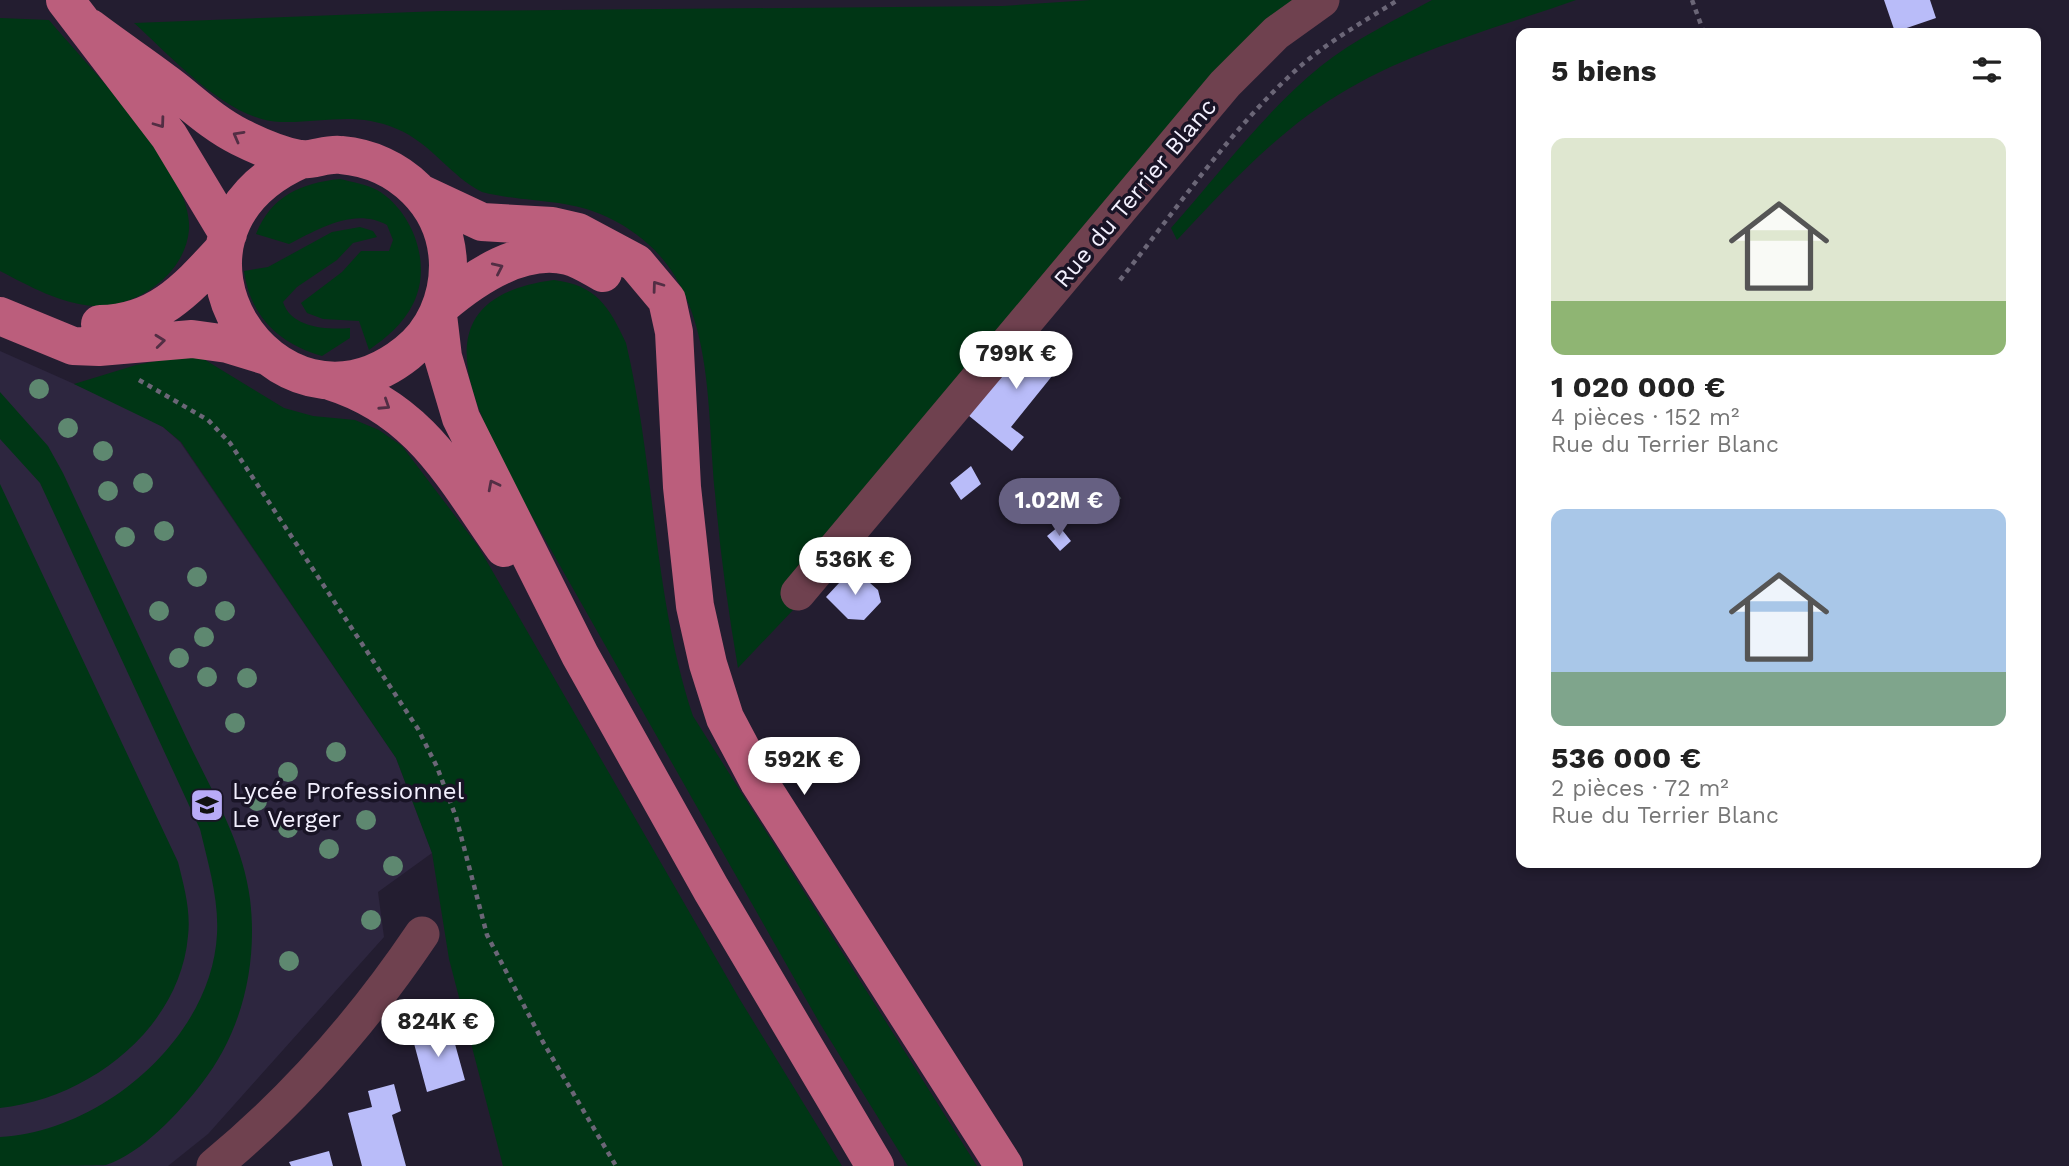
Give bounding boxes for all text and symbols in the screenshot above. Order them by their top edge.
icon: filters [1968,51,2006,89]
text: 5 biens [1551,53,1657,88]
street label: Rue du Terrier Blanc [1048,93,1222,293]
one-way arrow [151,115,164,127]
one-way arrow [233,131,246,144]
icon: home [1716,183,1842,309]
one-way arrow [491,263,503,277]
one-way arrow [653,281,666,294]
pin: 799K € [959,332,1073,391]
one-way arrow [155,334,166,349]
text: 799K € [976,340,1056,367]
text: 1 020 000 € [1551,369,1725,404]
one-way arrow [377,397,390,410]
text: 4 pièces · 152 m² [1551,404,1739,431]
text: Rue du Terrier Blanc [1551,431,1779,458]
pin: 1.02M € [994,478,1124,538]
one-way arrow [488,480,502,493]
text: 1.02M € [1015,487,1103,514]
pin: 536K € [798,538,912,597]
text: 536K € [815,546,895,573]
icon: home [1716,554,1842,680]
pin: 592K € [747,738,861,797]
text: 536 000 € [1551,740,1701,775]
text: 592K € [764,746,844,773]
text: 2 pièces · 72 m² [1551,775,1729,802]
place label: Lycée Professionnel Le Verger [232,777,465,833]
school or university icon: Lycée Professionnel Le Verger [188,786,226,824]
text: Rue du Terrier Blanc [1551,802,1779,829]
pin: 824K € [381,1000,495,1059]
text: 824K € [397,1008,479,1035]

